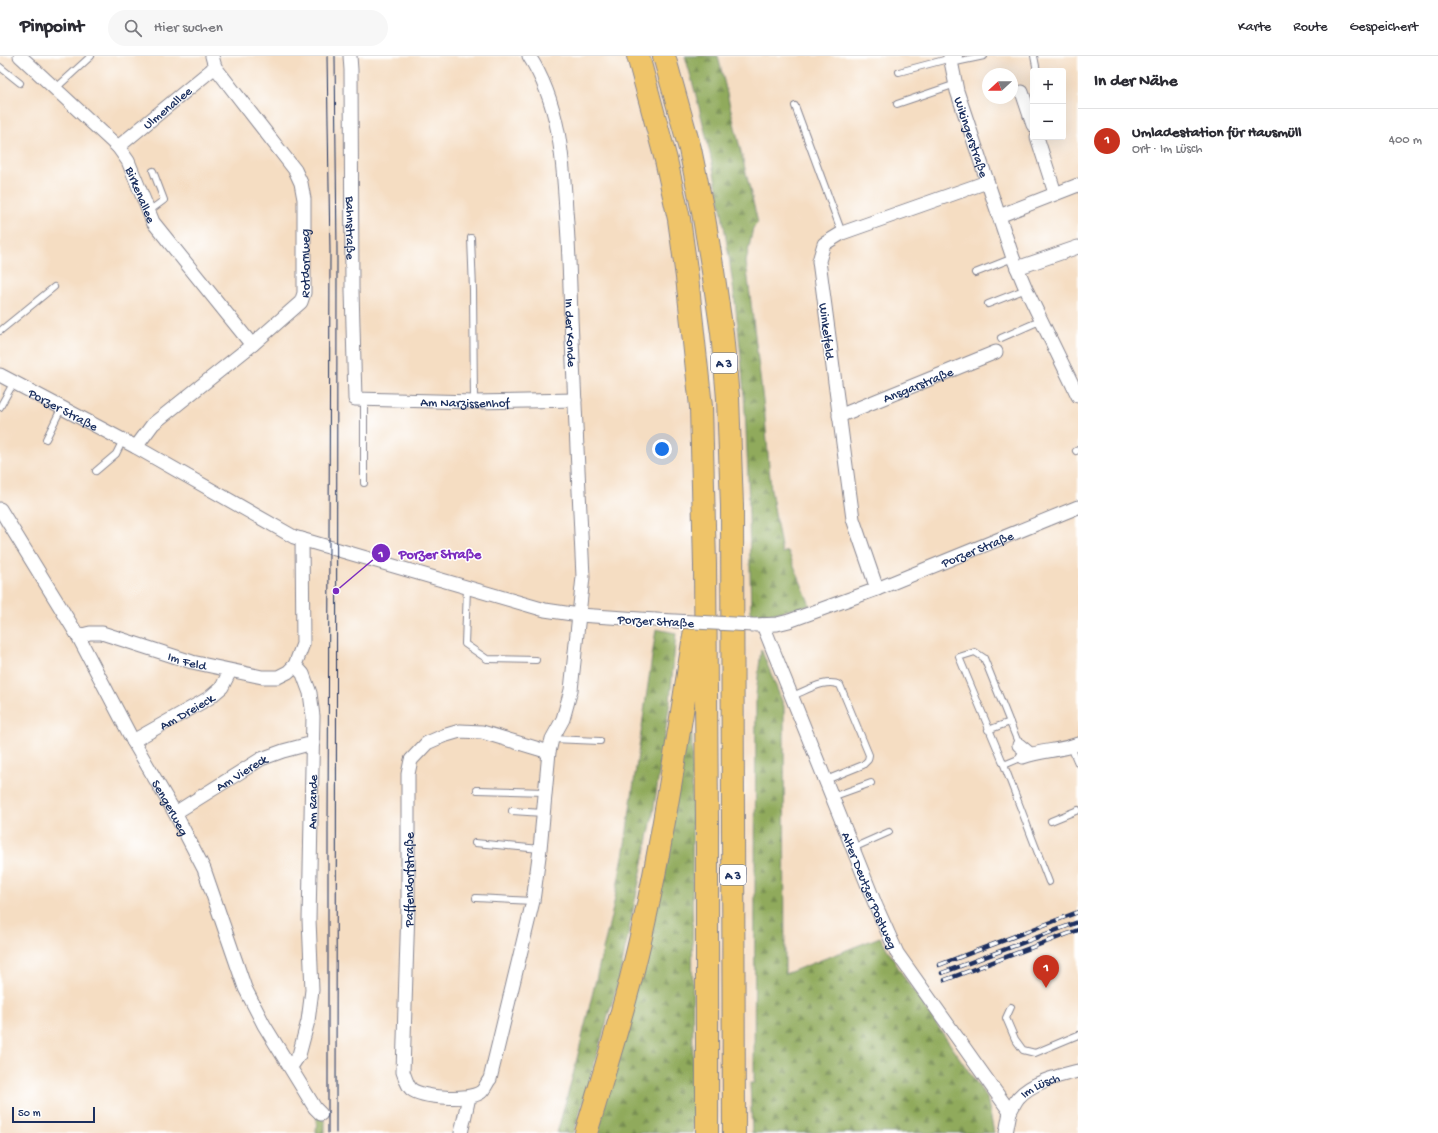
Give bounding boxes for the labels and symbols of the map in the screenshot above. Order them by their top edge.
north arrow [982,68,1018,104]
street label: Ulmenallee [141,84,196,133]
street label: Wikingerstraße [950,95,991,180]
street label: Birkenallee [121,164,158,226]
street label: Bahnstraße [342,195,357,260]
street label: Rotdornweg [298,229,315,300]
street label: In der Konde [560,298,578,368]
street label: Winkelfeld [815,302,837,362]
road number: A 3 [711,353,737,373]
street label: Ansgarstraße [881,365,956,407]
street label: Porzer Straße [24,386,100,436]
street label: Am Narzissenhof [420,396,511,412]
your location [652,439,672,459]
street label: Porzer Straße [939,529,1016,572]
callout: Porzer Straße [371,540,490,566]
text: Porzer Straße [398,547,482,564]
text: 1 [378,548,384,562]
street label: Porzer Straße [616,613,695,632]
street label: Im Feld [166,650,209,675]
street label: Am Dreieck [158,691,219,734]
street label: Am Viereck [214,752,271,795]
street label: Am Rande [306,774,322,829]
street label: Sengerweg [147,778,190,839]
street label: Alter Deutzer Postweg [837,830,899,952]
street label: Paffendorfstraße [402,832,418,928]
road number: A 3 [720,865,746,885]
pin: 1 [1033,955,1059,988]
street label: Im Lüsch [1018,1071,1062,1102]
scale bar [12,1105,95,1124]

